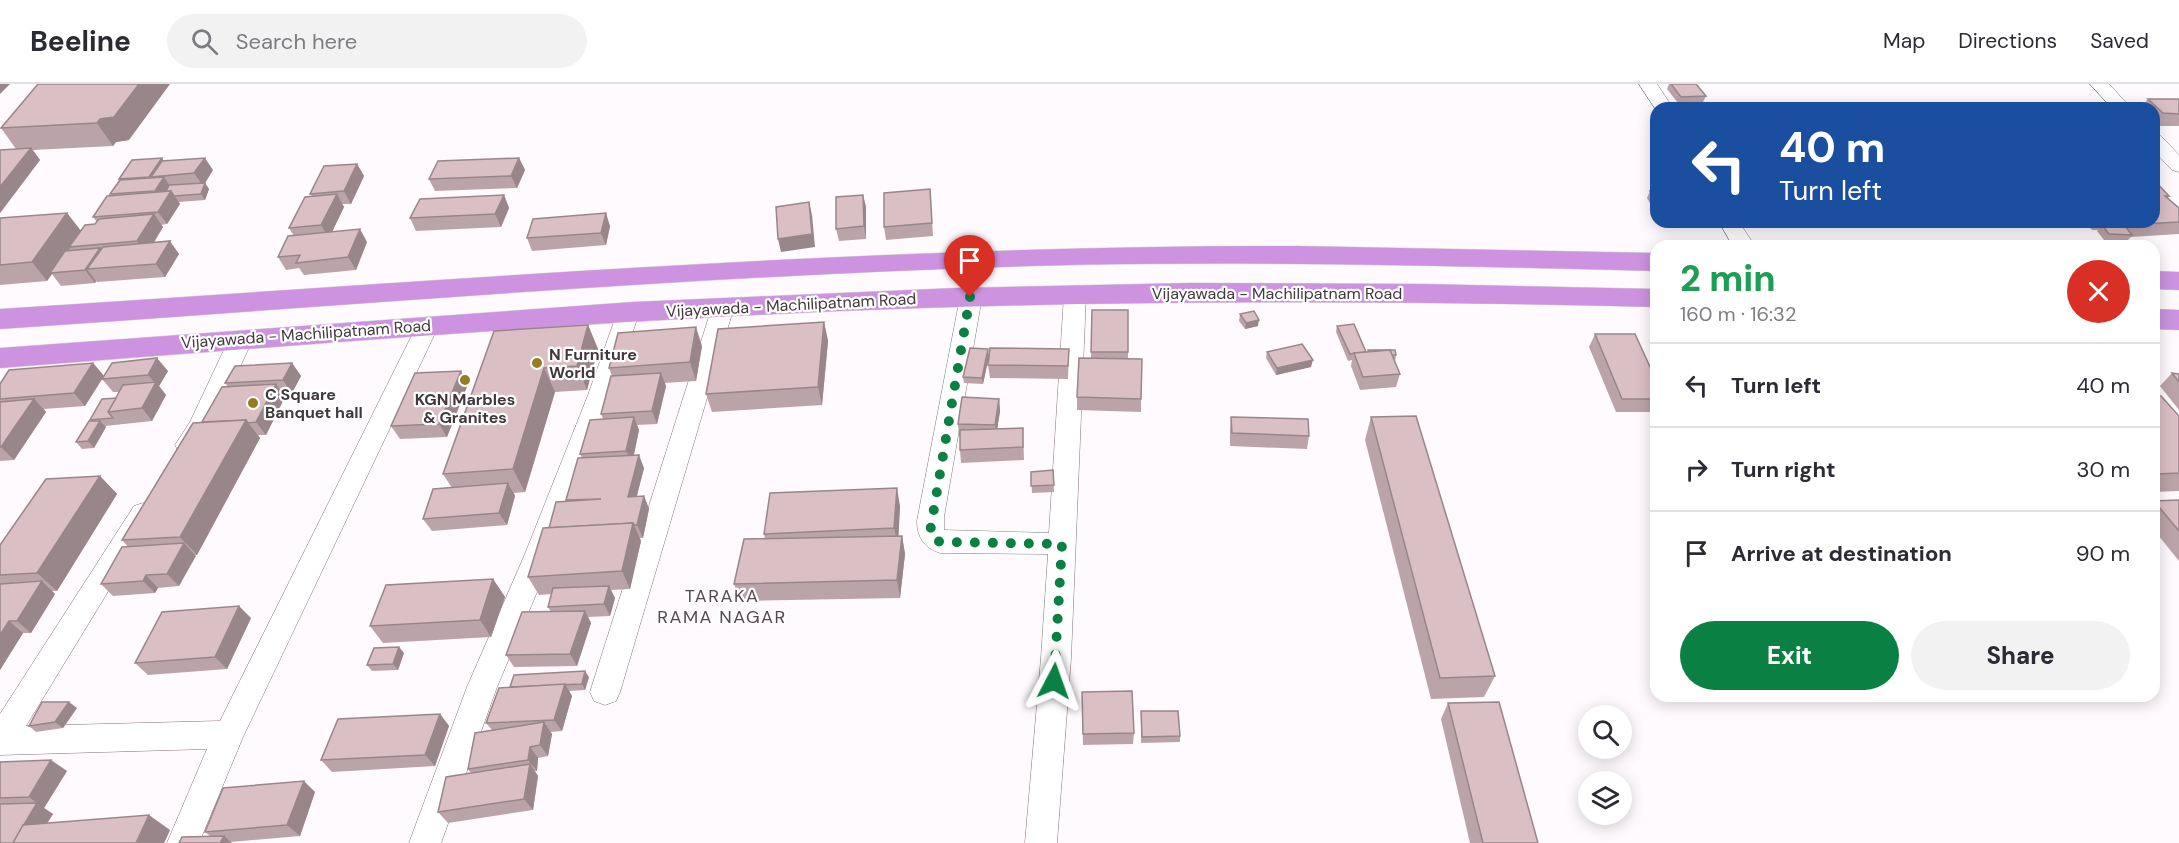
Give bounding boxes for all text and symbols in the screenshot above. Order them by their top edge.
search box [167,14,587,68]
text: Beeline [30,23,131,60]
icon: search [188,25,221,58]
text: Search here [236,27,357,56]
text: Map [1883,27,1925,55]
text: Directions [1958,27,2057,55]
text: Saved [2090,27,2149,55]
text: 40 m [1779,120,1885,175]
icon: left [1680,126,1758,204]
text: Turn left [1779,173,1882,208]
pin [944,235,995,297]
icon: arrive [953,244,986,277]
text: 2 min [1680,255,1776,302]
button: close [2067,260,2130,323]
street label: Vijayawada - Machilipatnam Road [1152,283,1402,304]
street label: Vijayawada - Machilipatnam Road [665,288,917,322]
text: 160 m · 16:32 [1680,301,1796,327]
street label: Vijayawada - Machilipatnam Road [180,315,432,353]
place label: N Furniture World [549,344,637,383]
marker: N Furniture World [530,356,544,370]
icon: left [1680,369,1713,402]
text: Turn left [1731,371,1821,400]
text: 40 m [2076,371,2130,400]
marker: KGN Marbles & Granites [458,373,472,387]
place label: C Square Banquet hall [265,384,363,423]
place label: KGN Marbles & Granites [415,389,515,428]
marker: C Square Banquet hall [246,396,260,410]
icon: right [1680,453,1713,486]
text: Turn right [1731,455,1836,484]
text: 30 m [2076,455,2130,484]
icon: arrive [1680,537,1713,570]
text: Arrive at destination [1731,539,1952,568]
text: 90 m [2076,539,2130,568]
district label: TARAKA RAMA NAGAR [657,584,787,629]
button: Exit [1680,621,1899,690]
button: Share [1911,621,2130,690]
position arrow [1022,649,1086,713]
map controls [1578,705,1632,825]
button: search [1578,705,1632,759]
button: layers [1578,771,1632,825]

